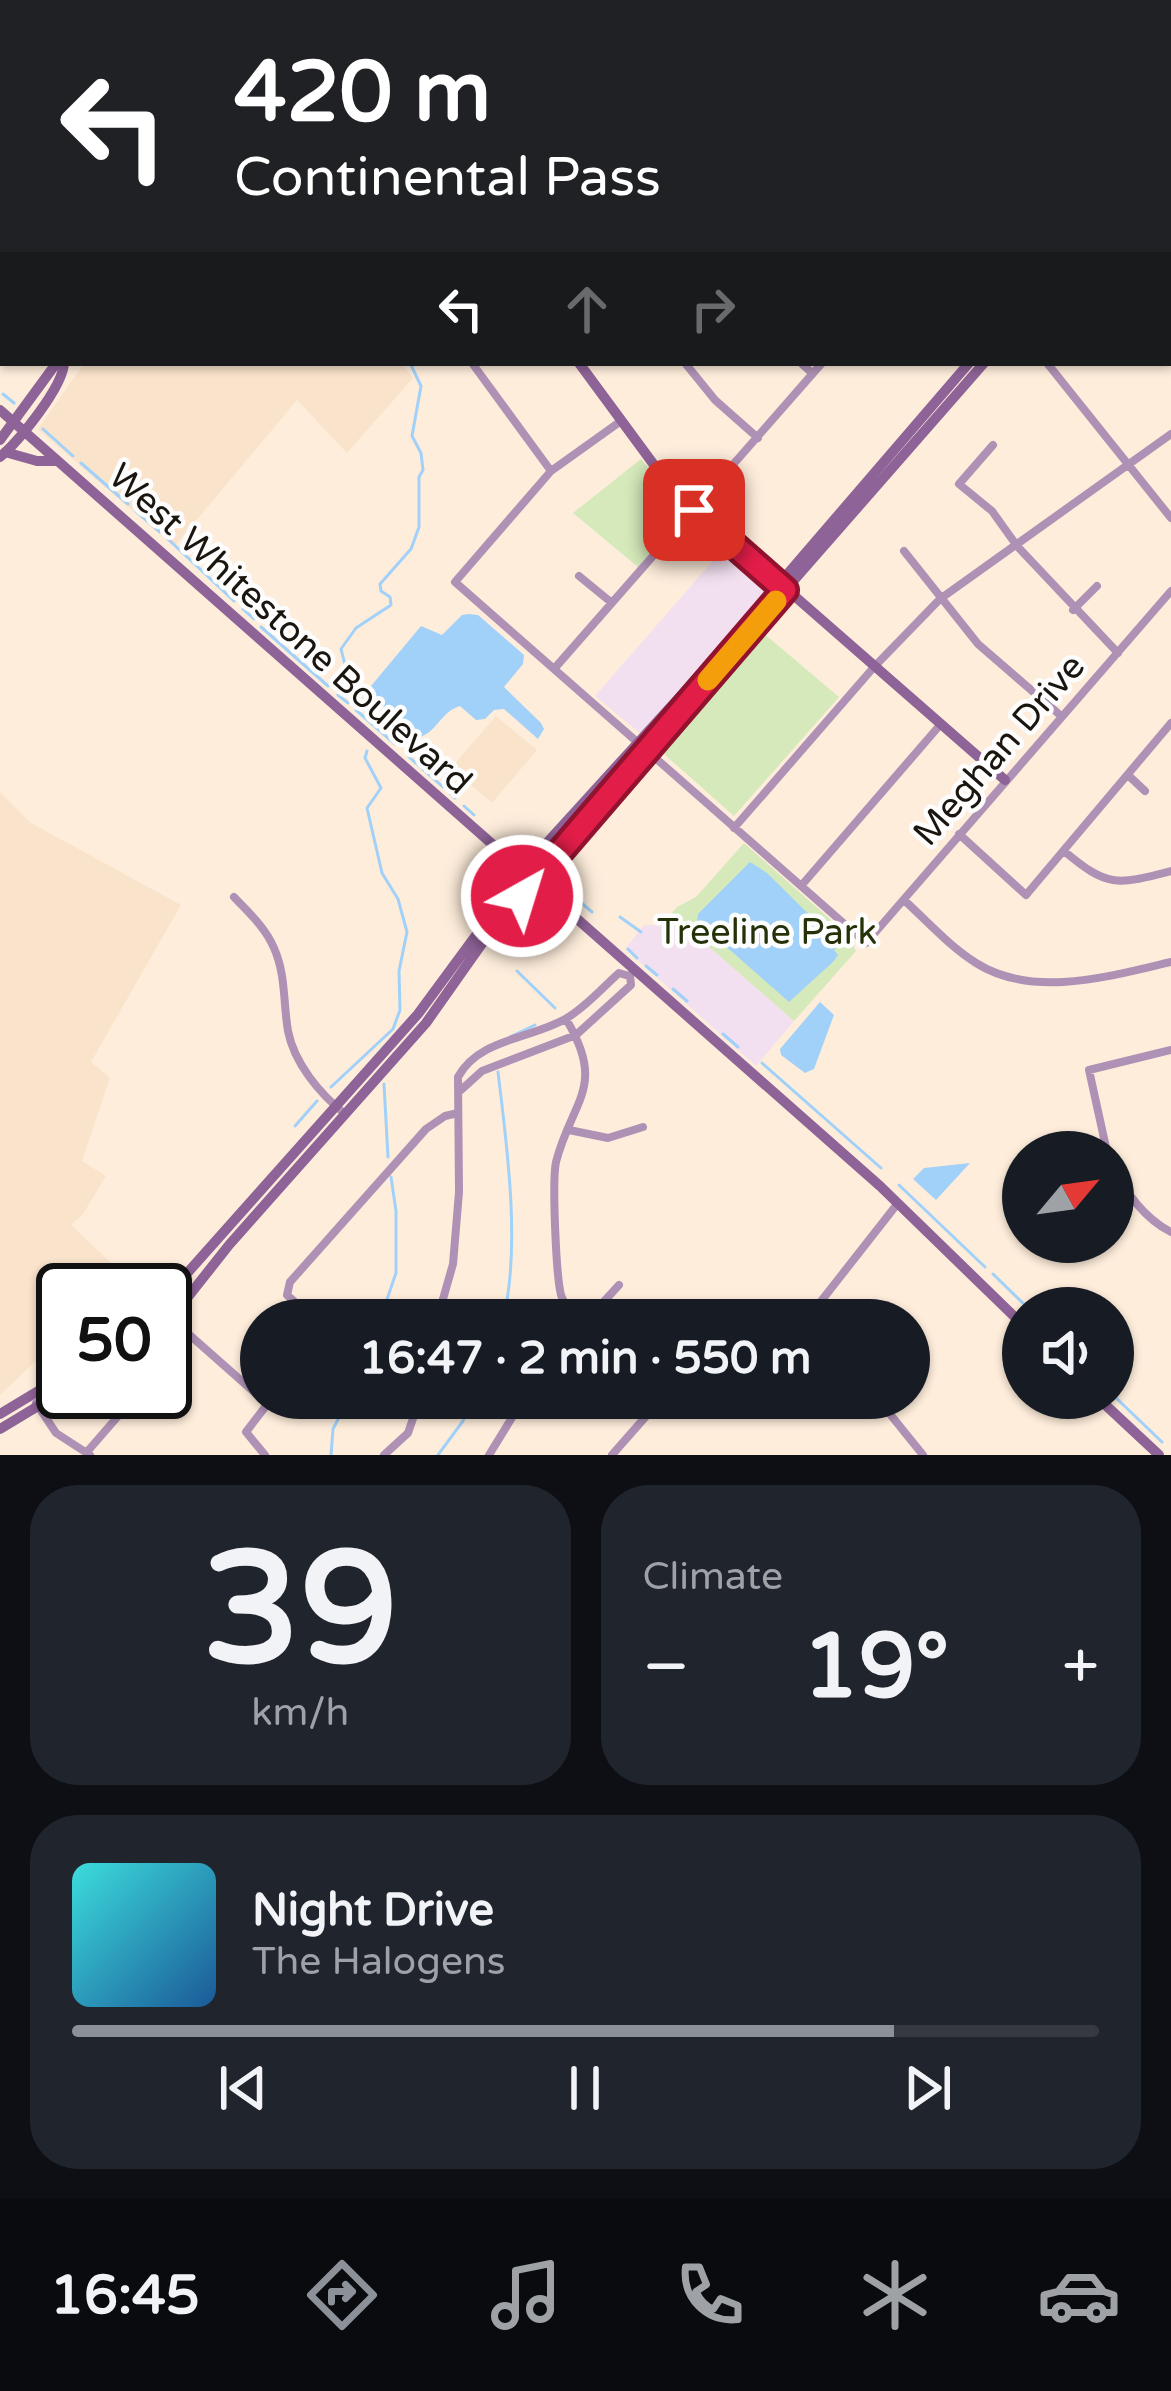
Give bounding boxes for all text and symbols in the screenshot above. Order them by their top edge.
text: 420 m [234,43,491,144]
icon: left [36,48,192,204]
text: Continental Pass [234,145,661,210]
icon: left [428,276,494,342]
icon: ahead [554,276,620,342]
icon: right [680,276,746,342]
street label: West Whitestone Boulevard [100,455,480,804]
pin [643,459,745,561]
icon: arrive [661,477,727,543]
street label: Meghan Drive [904,646,1094,854]
position arrow [459,833,585,959]
park label: Treeline Park [657,911,877,954]
north arrow [1002,1131,1134,1263]
map controls [1002,1131,1134,1419]
speed limit sign: 50 [36,1263,192,1419]
button: sound [1002,1287,1134,1419]
text: 16:47 · 2 min · 550 m [359,1332,811,1386]
text: 39 [202,1517,398,1705]
text: Climate [643,1553,783,1600]
text: 19° [802,1613,949,1722]
text: − [643,1627,690,1707]
text: + [1062,1627,1099,1707]
text: km/h [251,1689,349,1736]
text: Night Drive [252,1884,494,1938]
text: The Halogens [252,1938,505,1985]
icon: previous [210,2055,276,2121]
icon: pause [552,2055,618,2121]
icon: next [895,2055,961,2121]
icon: directions [300,2253,384,2337]
icon: music [484,2253,568,2337]
icon: phone [668,2253,752,2337]
icon: climate [853,2253,937,2337]
icon: car [1037,2253,1121,2337]
text: 16:45 [50,2263,200,2328]

